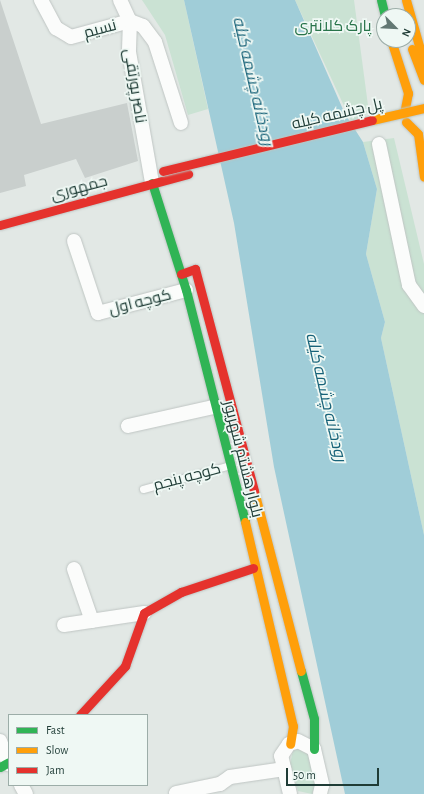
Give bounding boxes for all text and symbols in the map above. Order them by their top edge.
north arrow [376,8,416,48]
street label: نسیم [81,15,119,43]
water label: رودخانه چشمه کیله [228,15,278,147]
park label: پارک کلانتری [294,16,372,36]
text: N [400,27,413,38]
street label: ناصر پورتقی [120,47,150,125]
street label: پل چشمه کیله [290,94,384,134]
street label: جمهوری [48,171,110,205]
street label: کوچه اول [107,285,173,319]
water label: رودخانه چشمه کیله [301,331,351,463]
street label: بلوار هشتم شهریور [219,398,267,520]
street label: کوچه پنجم [151,459,223,495]
legend [8,714,148,786]
text: Fast [46,724,65,736]
text: Slow [46,744,68,756]
scale bar [288,760,381,786]
text: Jam [46,764,65,776]
text: 50 m [293,769,316,781]

